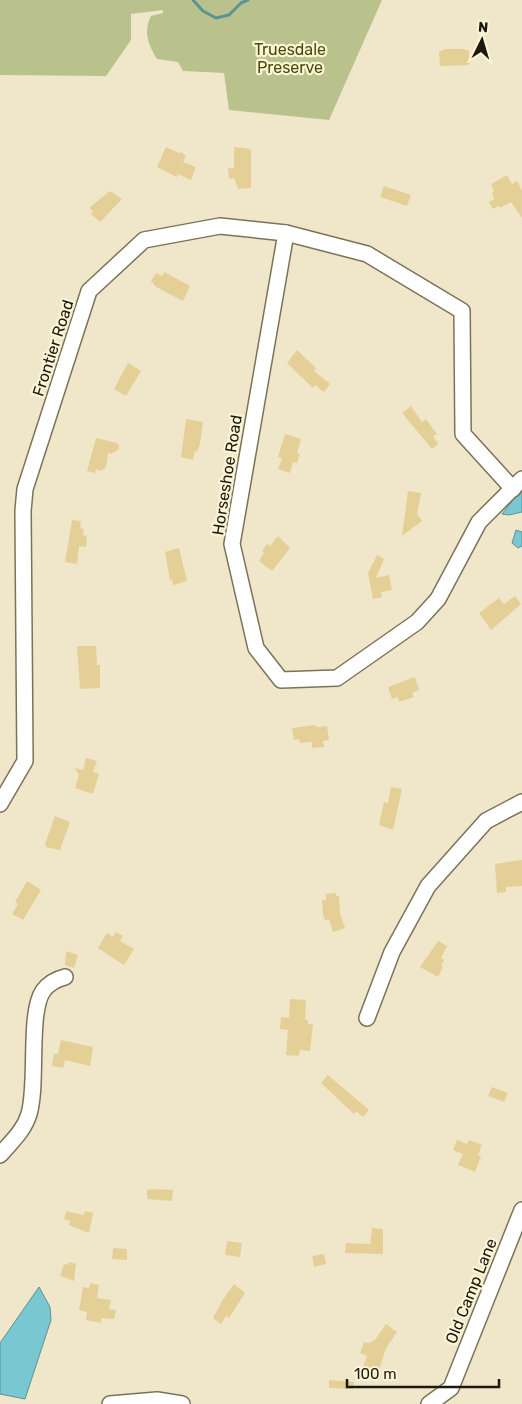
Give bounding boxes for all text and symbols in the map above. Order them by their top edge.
north arrow [457,15,507,65]
text: N [477,19,489,36]
park label: Truesdale Preserve [254,40,326,77]
street label: Frontier Road [28,297,78,399]
street label: Horseshoe Road [208,413,246,537]
street label: Old Camp Lane [441,1236,501,1346]
scale bar [347,1356,500,1388]
text: 100 m [354,1365,396,1383]

